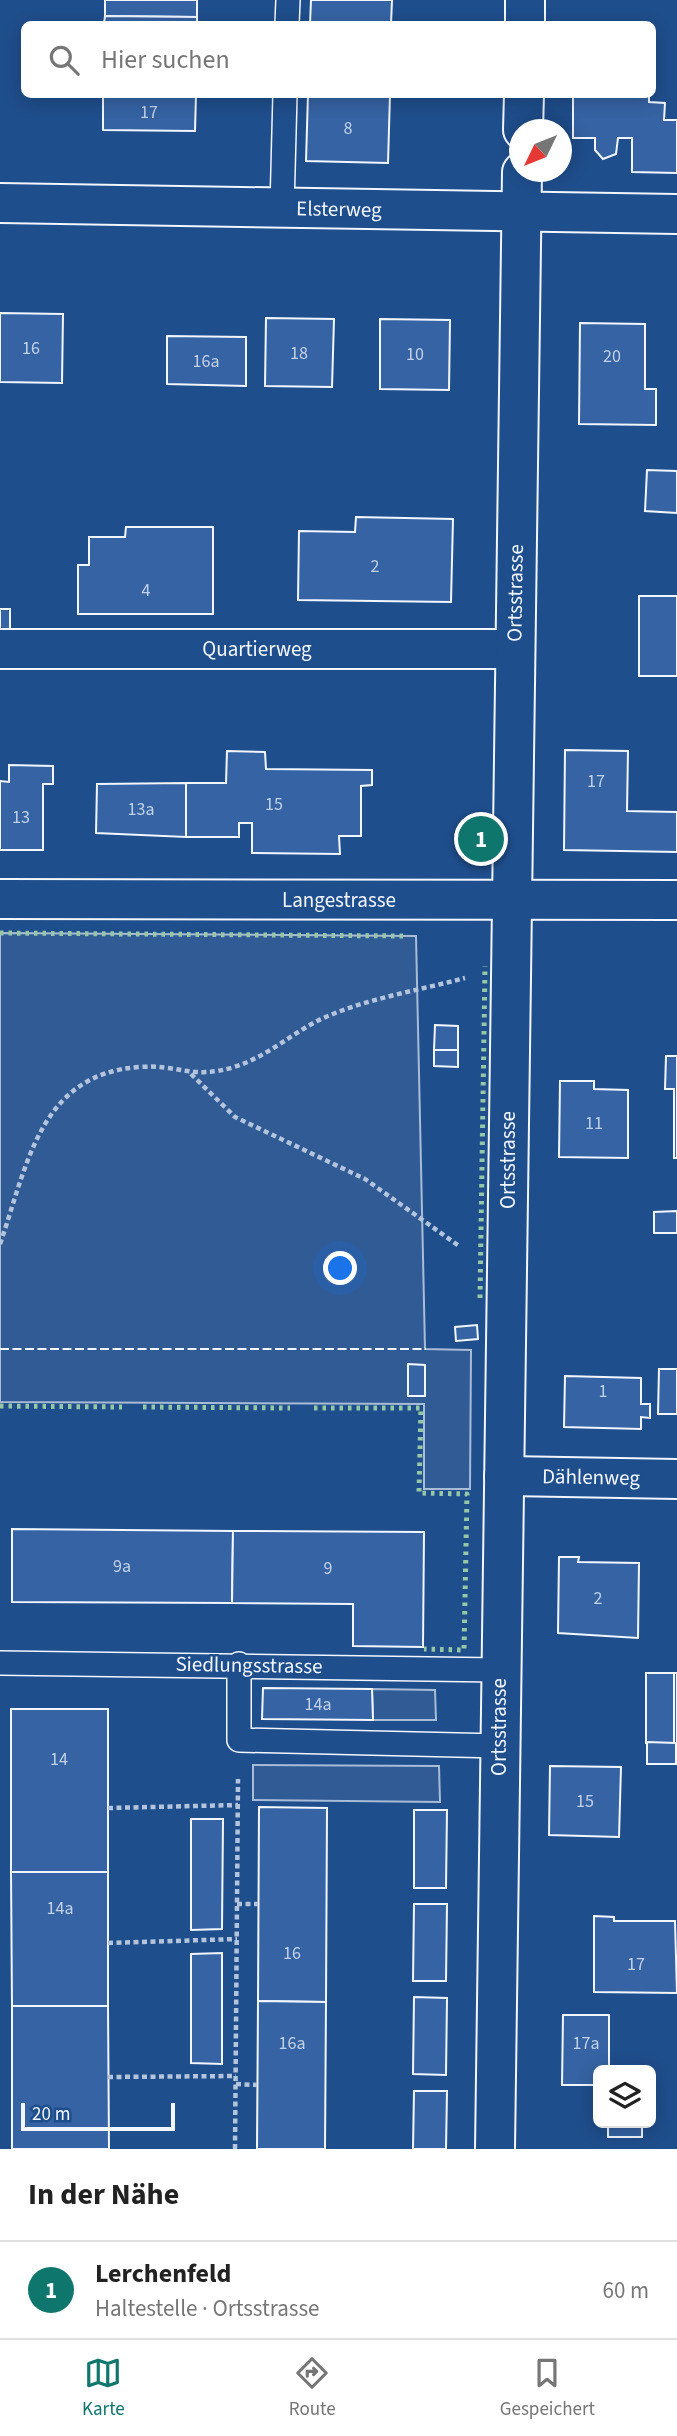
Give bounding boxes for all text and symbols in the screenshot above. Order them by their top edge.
search box [21,21,656,98]
icon: search [45,41,83,79]
text: Hier suchen [101,41,230,78]
house number: 17 [140,100,158,125]
house number: 8 [344,116,353,141]
north arrow [509,119,572,182]
street label: Elsterweg [296,193,382,225]
house number: 16 [22,336,40,361]
house number: 18 [290,341,308,366]
house number: 10 [406,342,424,367]
house number: 20 [603,344,621,369]
house number: 16a [193,349,219,374]
street label: Ortsstrasse [499,544,531,642]
house number: 2 [371,554,380,579]
house number: 4 [142,578,151,603]
street label: Quartierweg [202,634,312,664]
house number: 17 [587,769,605,794]
house number: 15 [265,792,283,817]
house number: 13a [128,797,154,822]
house number: 13 [12,805,30,830]
pin: 1 [458,813,504,865]
street label: Langestrasse [282,885,396,915]
street label: Ortsstrasse [493,1111,523,1209]
house number: 11 [585,1111,603,1136]
your location [323,1251,357,1285]
house number: 1 [599,1379,607,1404]
street label: Dählenweg [542,1461,641,1493]
house number: 9a [113,1554,131,1579]
house number: 9 [324,1556,333,1581]
house number: 2 [594,1586,603,1611]
street label: Siedlungsstrasse [175,1649,323,1681]
street label: Ortsstrasse [484,1678,514,1776]
house number: 14a [305,1692,331,1717]
house number: 14 [50,1747,68,1772]
house number: 15 [576,1789,594,1814]
house number: 14a [47,1896,73,1921]
house number: 16 [283,1941,301,1966]
house number: 17 [627,1952,645,1977]
house number: 16a [279,2031,305,2056]
house number: 17a [573,2031,599,2056]
map controls [593,2065,656,2128]
button: layers [593,2065,656,2128]
scale bar [21,2100,175,2132]
text: 20 m [32,2101,70,2128]
text: In der Nähe [28,2173,179,2216]
text: Lerchenfeld [95,2255,231,2292]
text: 1 [45,2274,57,2307]
text: 60 m [602,2274,649,2307]
text: Haltestelle · Ortsstrasse [95,2292,320,2325]
tab: Karte [82,2354,125,2423]
tab: Route [289,2354,336,2423]
tab: Gespeichert [500,2354,595,2423]

